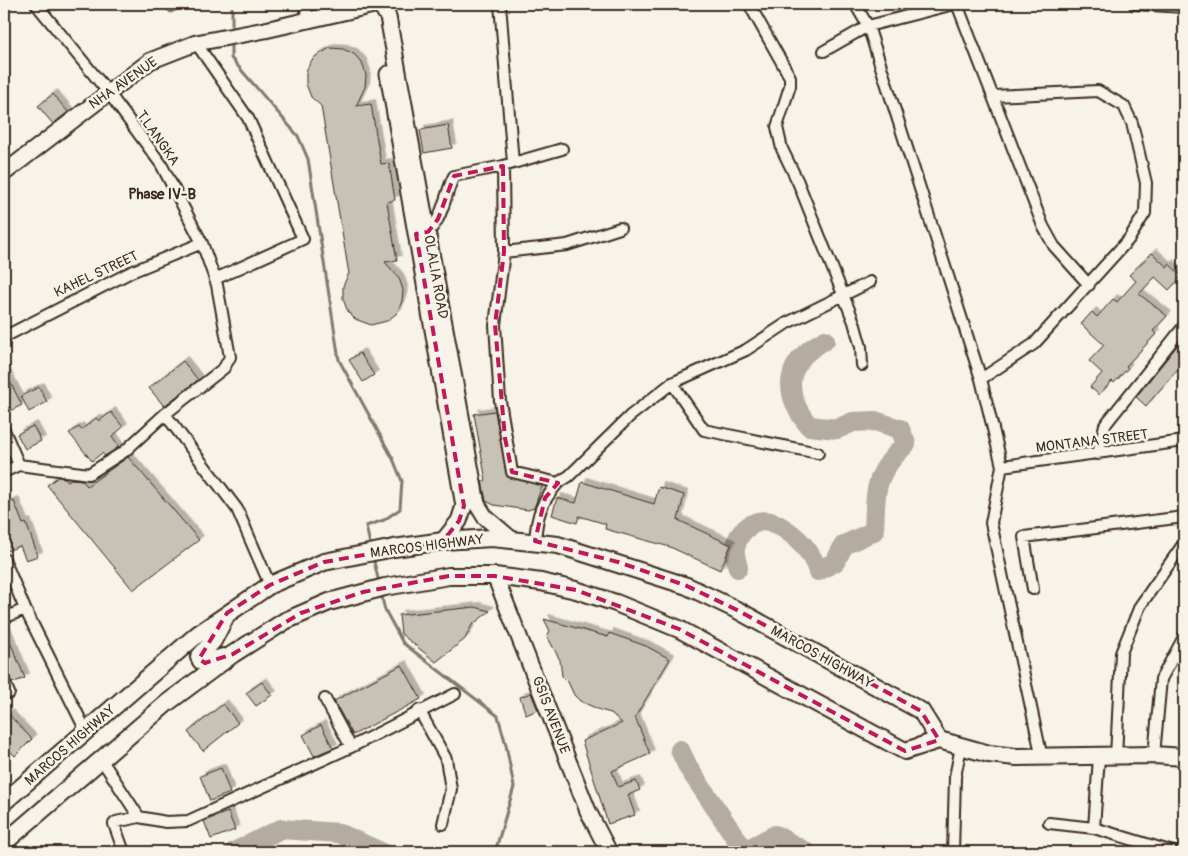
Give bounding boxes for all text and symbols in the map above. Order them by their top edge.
street label: NHA AVENUE [85,53,161,113]
street label: T.LANGKA [133,107,183,169]
district label: Phase IV-B [128,185,196,204]
street label: OLALIA ROAD [420,234,452,320]
street label: KAHEL STREET [51,247,141,301]
street label: MONTANA STREET [1035,426,1149,456]
street label: MARCOS HIGHWAY [369,531,485,561]
street label: MARCOS HIGHWAY [768,622,876,692]
street label: GSIS AVENUE [528,674,574,756]
street label: MARCOS HIGHWAY [21,701,119,789]

